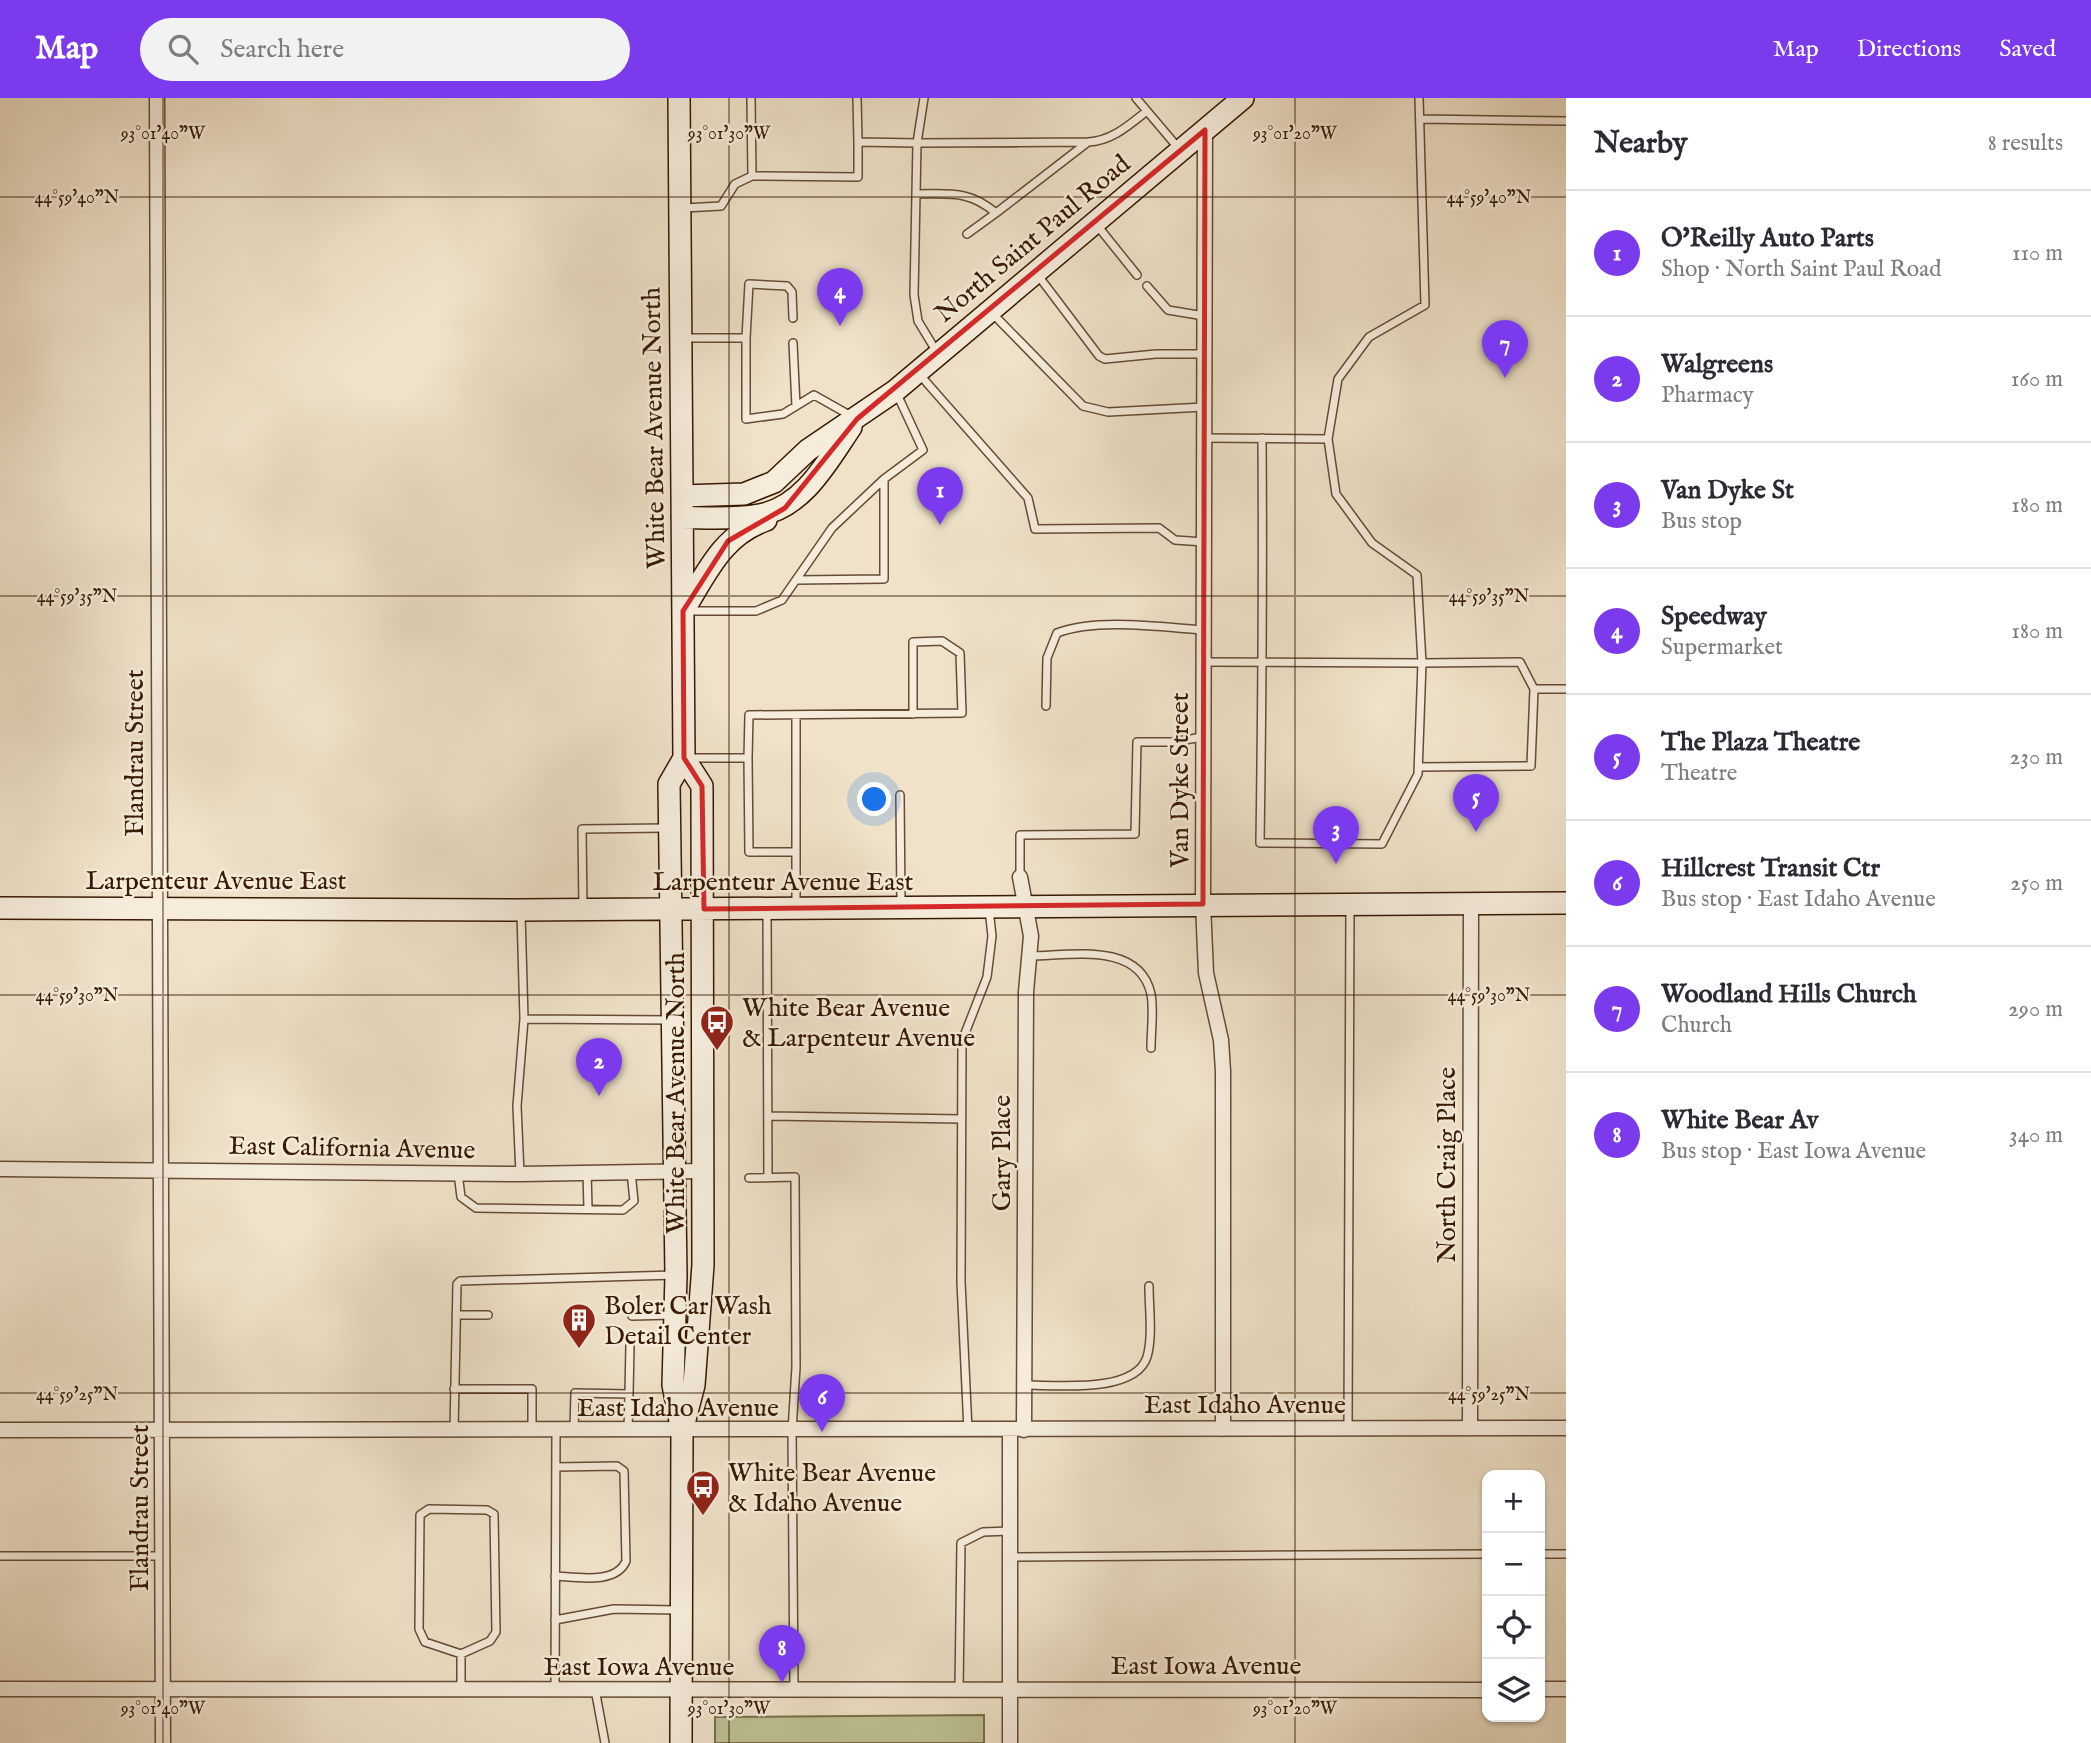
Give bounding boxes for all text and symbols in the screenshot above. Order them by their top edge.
search box [140,18,630,81]
text: Map [35,28,98,70]
icon: search [164,30,202,68]
text: Search here [220,33,344,66]
text: Map [1773,34,1819,65]
text: Directions [1857,34,1961,65]
text: Saved [1999,34,2056,65]
text: 93°01'40"W [120,123,206,146]
text: 93°01'30"W [687,123,771,146]
text: 93°01'20"W [1252,123,1338,146]
text: Nearby [1594,125,1687,163]
text: 8 results [1988,129,2063,158]
street label: North Saint Paul Road [929,148,1137,330]
text: 44°59'40"N [35,187,120,210]
text: 44°59'40"N [1447,187,1532,210]
text: O'Reilly Auto Parts [1661,222,1874,255]
text: 1 [1613,239,1621,268]
text: 110 m [2012,239,2063,268]
text: Shop · North Saint Paul Road [1661,255,1941,284]
pin: 4 [817,268,863,326]
street label: White Bear Avenue North [636,287,673,569]
pin: 7 [1482,320,1528,378]
text: Walgreens [1661,348,1773,381]
text: 2 [1612,365,1622,394]
text: 160 m [2011,365,2063,394]
text: Pharmacy [1661,381,1754,410]
pin: 1 [917,467,963,525]
text: Van Dyke St [1661,474,1794,507]
text: 3 [1613,491,1621,520]
text: 180 m [2011,491,2063,520]
text: Bus stop [1661,507,1742,536]
text: 44°59'35"N [37,586,118,609]
text: 44°59'35"N [1449,586,1530,609]
text: Speedway [1661,600,1767,633]
text: 4 [1611,617,1623,646]
text: 180 m [2011,617,2063,646]
text: Supermarket [1661,633,1783,662]
street label: Flandrau Street [119,669,152,837]
street label: Van Dyke Street [1164,692,1197,869]
text: The Plaza Theatre [1661,726,1860,759]
text: 5 [1613,743,1621,772]
text: 230 m [2010,743,2063,772]
text: Theatre [1661,759,1737,788]
pin: 5 [1453,774,1499,832]
your location [857,782,891,816]
pin: 3 [1313,806,1359,864]
text: Hillcrest Transit Ctr [1661,852,1880,885]
street label: Larpenteur Avenue East [85,865,347,898]
street label: Larpenteur Avenue East [652,866,914,899]
text: 6 [1612,869,1622,898]
text: 250 m [2010,869,2063,898]
text: Bus stop · East Idaho Avenue [1661,885,1936,914]
street label: White Bear Avenue North [660,952,693,1234]
text: Woodland Hills Church [1661,978,1917,1011]
text: 44°59'30"N [36,985,119,1008]
text: 44°59'30"N [1448,985,1531,1008]
place label: White Bear Avenue & Larpenteur Avenue [742,992,975,1055]
text: 7 [1612,995,1622,1024]
text: 290 m [2008,995,2063,1024]
bus stop icon: White Bear Avenue & Larpenteur Avenue [698,1003,736,1052]
text: Church [1661,1011,1732,1040]
pin: 2 [576,1038,622,1096]
street label: North Craig Place [1431,1067,1464,1263]
street label: Gary Place [986,1095,1019,1211]
text: White Bear Av [1661,1104,1818,1137]
text: 8 [1612,1121,1622,1150]
text: 340 m [2009,1121,2063,1150]
street label: East California Avenue [228,1130,476,1167]
text: Bus stop · East Iowa Avenue [1661,1137,1926,1166]
place label: Boler Car Wash Detail Center [604,1290,772,1353]
building icon: Boler Car Wash Detail Center [560,1301,598,1350]
pin: 6 [799,1374,845,1432]
text: 44°59'25"N [36,1384,118,1407]
text: 44°59'25"N [1448,1384,1530,1407]
street label: East Idaho Avenue [1144,1389,1346,1422]
street label: East Idaho Avenue [577,1392,779,1425]
street label: Flandrau Street [124,1424,157,1592]
place label: White Bear Avenue & Idaho Avenue [728,1457,936,1520]
bus stop icon: White Bear Avenue & Idaho Avenue [684,1468,722,1517]
map controls [1482,1470,1545,1722]
button: + [1482,1470,1545,1533]
button: − [1482,1533,1545,1596]
button: locate [1482,1596,1545,1659]
pin: 8 [759,1625,805,1683]
street label: East Iowa Avenue [1110,1650,1302,1683]
street label: East Iowa Avenue [543,1651,735,1684]
button: layers [1482,1659,1545,1722]
text: 93°01'40"W [120,1698,206,1721]
text: 93°01'30"W [687,1698,771,1721]
text: 93°01'20"W [1252,1698,1338,1721]

